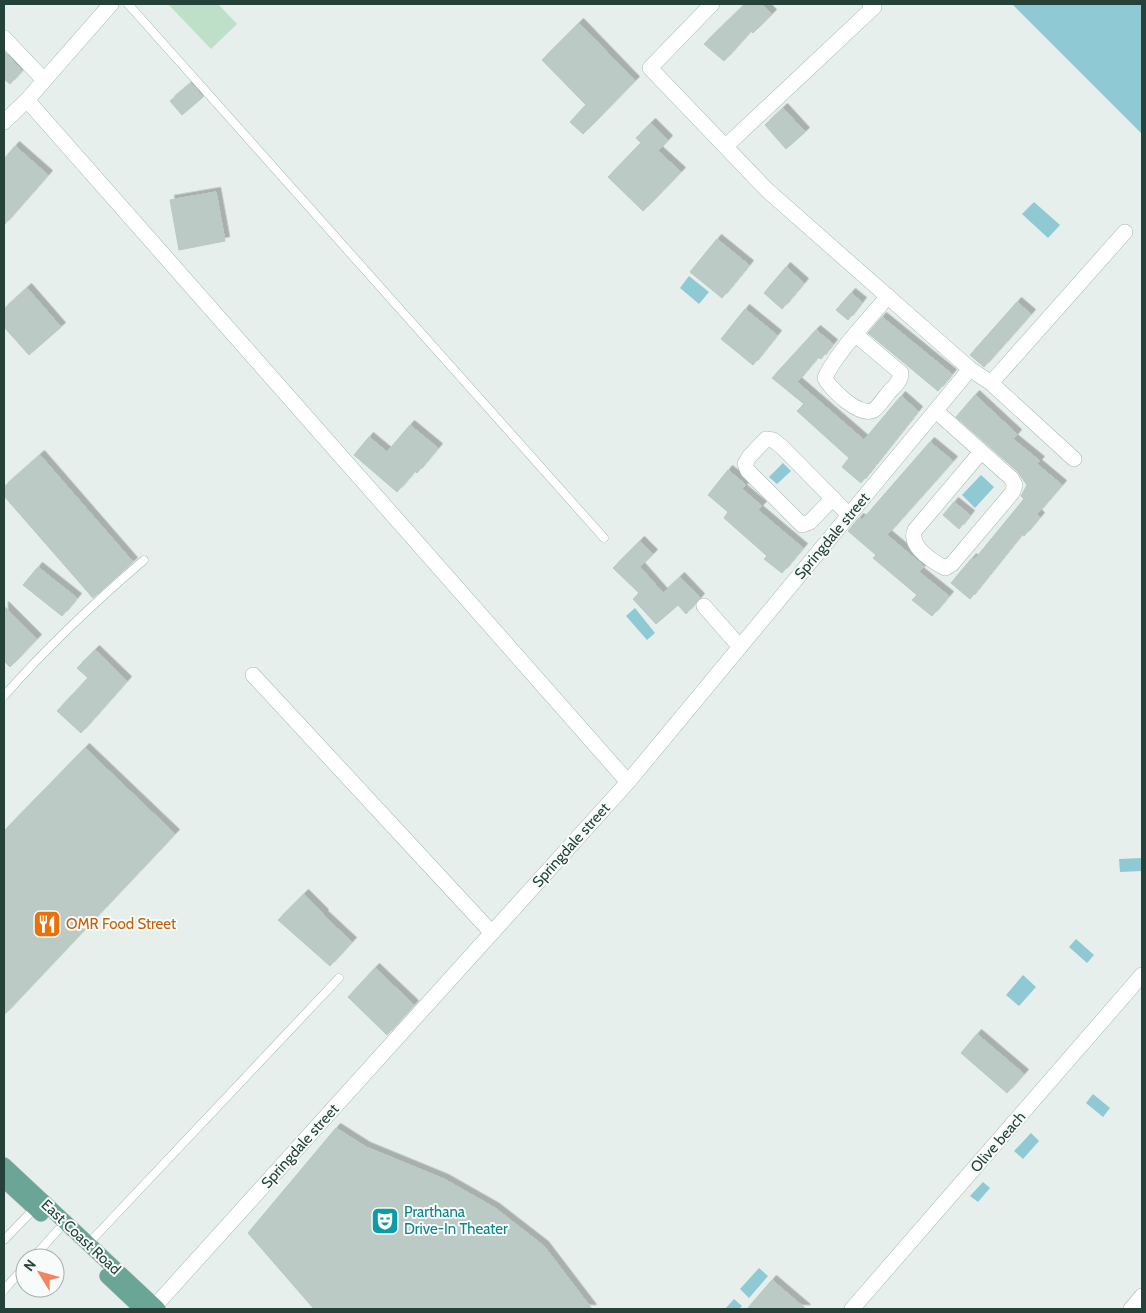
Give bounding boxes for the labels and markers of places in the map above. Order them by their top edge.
restaurant icon: OMR Food Street [32,909,62,939]
place label: OMR Food Street [66,915,176,933]
place label: Prarthana Drive-In Theater [404,1203,508,1238]
theatre icon: Prarthana Drive-In Theater [370,1206,400,1236]

